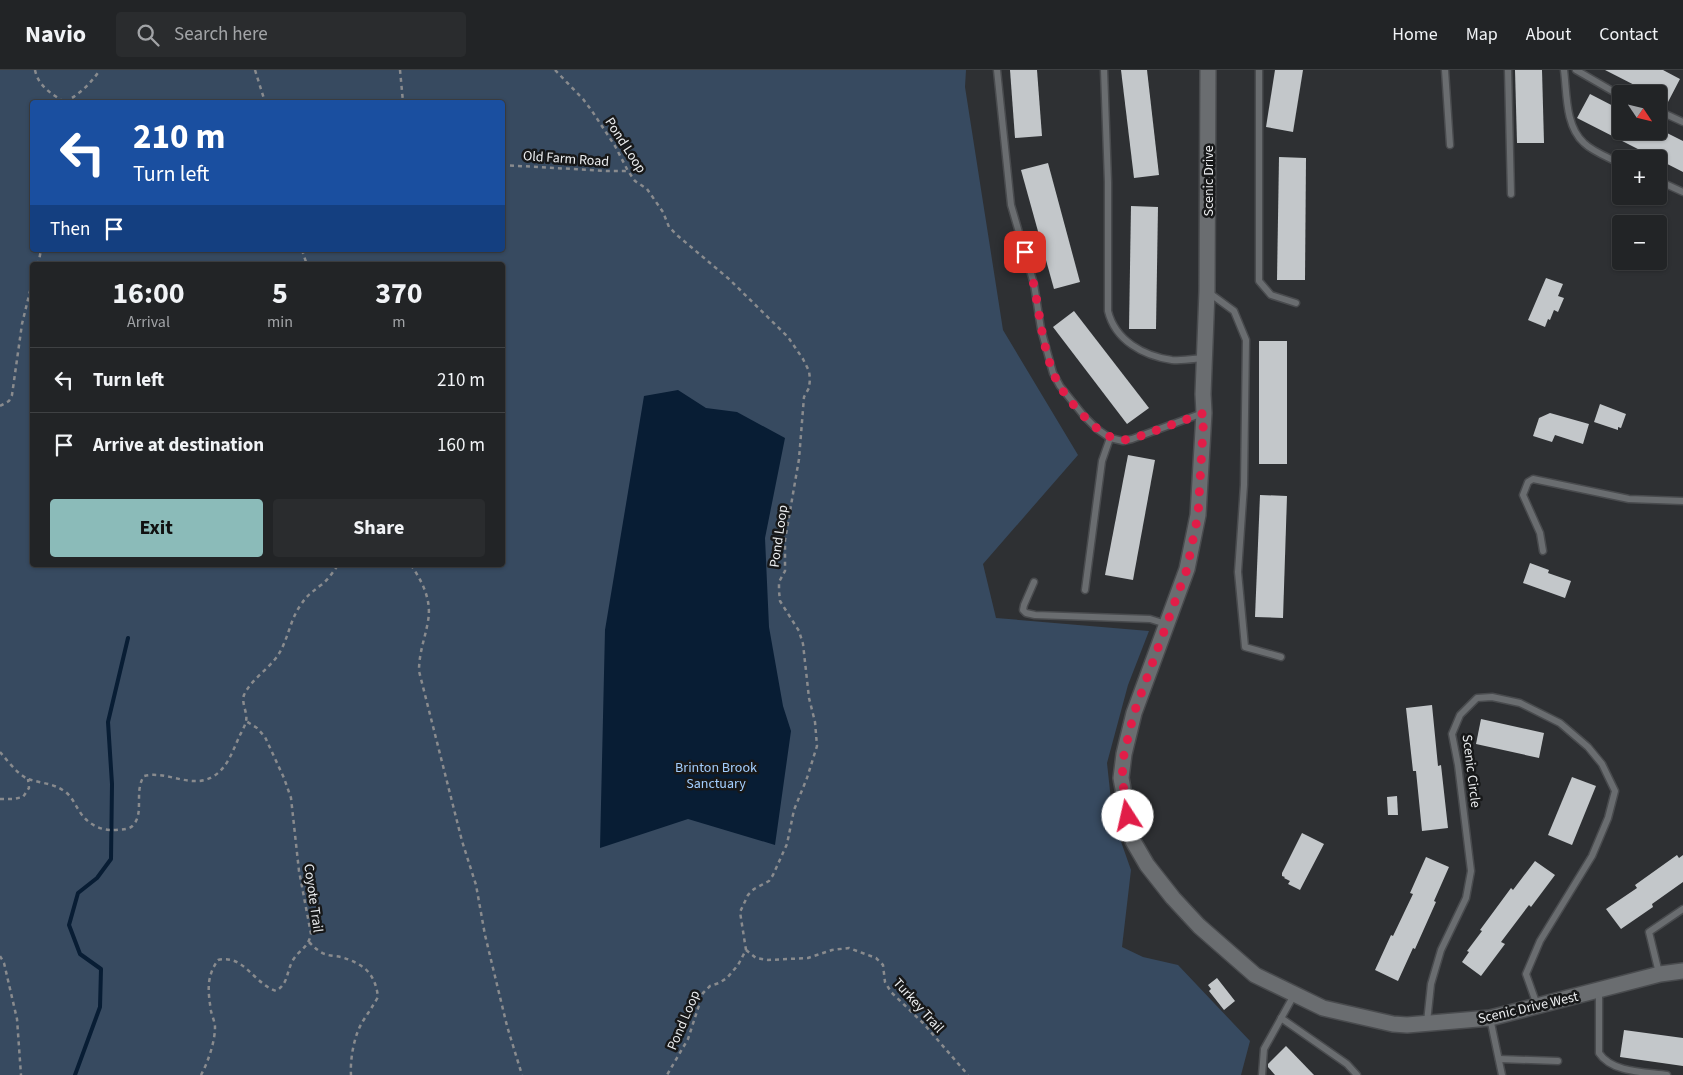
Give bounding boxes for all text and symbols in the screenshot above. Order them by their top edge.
search box [116,12,466,57]
text: Navio [25,17,86,52]
icon: search [134,21,162,49]
text: Search here [174,21,268,48]
text: Home [1392,22,1438,47]
text: Map [1466,22,1498,47]
text: About [1526,22,1571,47]
text: Contact [1599,22,1658,47]
north arrow [1612,85,1668,140]
map controls [1612,85,1667,270]
text: 210 m [133,112,225,162]
street label: Pond Loop [600,114,651,178]
icon: left [50,120,115,185]
street label: Scenic Drive [1199,145,1219,217]
street label: Old Farm Road [522,146,610,172]
button: + [1612,150,1667,205]
text: Turn left [133,158,209,190]
icon: arrive [100,215,128,243]
button: − [1612,215,1667,270]
text: Then [50,216,90,243]
pin [1004,231,1046,273]
icon: arrive [1011,238,1039,266]
text: 16:00 [112,272,185,315]
text: 5 [272,272,288,315]
text: 370 [375,272,423,315]
text: Arrival [127,311,170,333]
text: min [267,311,293,333]
text: m [392,311,406,333]
icon: left [50,366,78,394]
text: Turn left [93,367,164,394]
text: 210 m [437,367,485,394]
icon: arrive [50,431,78,459]
text: Arrive at destination [93,432,264,459]
text: 160 m [437,432,485,459]
button: Exit [50,499,263,557]
button: Share [273,499,485,557]
street label: Pond Loop [765,503,793,569]
street label: Scenic Circle [1457,733,1485,809]
park label: Brinton Brook Sanctuary [675,758,757,794]
position arrow [1101,789,1153,841]
street label: Coyote Trail [298,863,328,934]
street label: Turkey Trail [888,974,949,1038]
street label: Pond Loop [662,987,706,1053]
street label: Scenic Drive West [1476,987,1581,1029]

